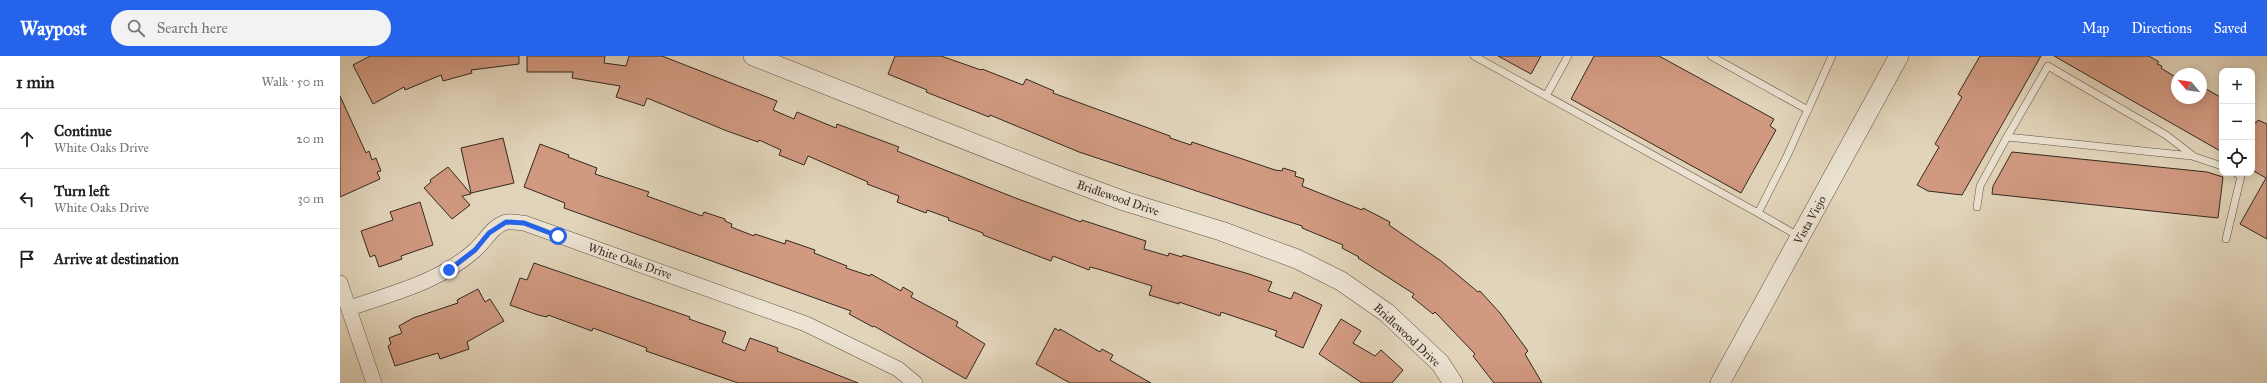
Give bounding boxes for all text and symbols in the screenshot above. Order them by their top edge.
search box [111,10,391,46]
text: Waypost [20,17,87,40]
icon: search [125,17,147,39]
text: Search here [157,19,228,37]
text: Map [2082,20,2109,37]
text: Directions [2131,20,2192,37]
text: Saved [2214,20,2247,37]
north arrow [2171,68,2207,104]
map controls [2219,68,2255,176]
button: + [2219,68,2255,104]
text: 1 min [16,72,55,93]
text: Walk · 50 m [261,74,324,90]
button: − [2219,104,2255,140]
text: Continue [54,122,112,140]
icon: ahead [16,128,38,150]
text: 20 m [296,131,324,147]
text: White Oaks Drive [54,140,149,156]
button: locate [2219,140,2255,176]
street label: Bridlewood Drive [1075,177,1161,219]
text: Turn left [54,182,110,200]
icon: left [16,188,38,210]
text: 30 m [298,191,324,207]
street label: Vista Viejo [1790,193,1829,248]
text: White Oaks Drive [54,200,149,216]
route start [549,227,567,245]
street label: White Oaks Drive [586,240,674,282]
icon: arrive [16,248,38,270]
text: Arrive at destination [54,250,179,268]
route end [440,261,458,279]
street label: Bridlewood Drive [1371,300,1443,370]

